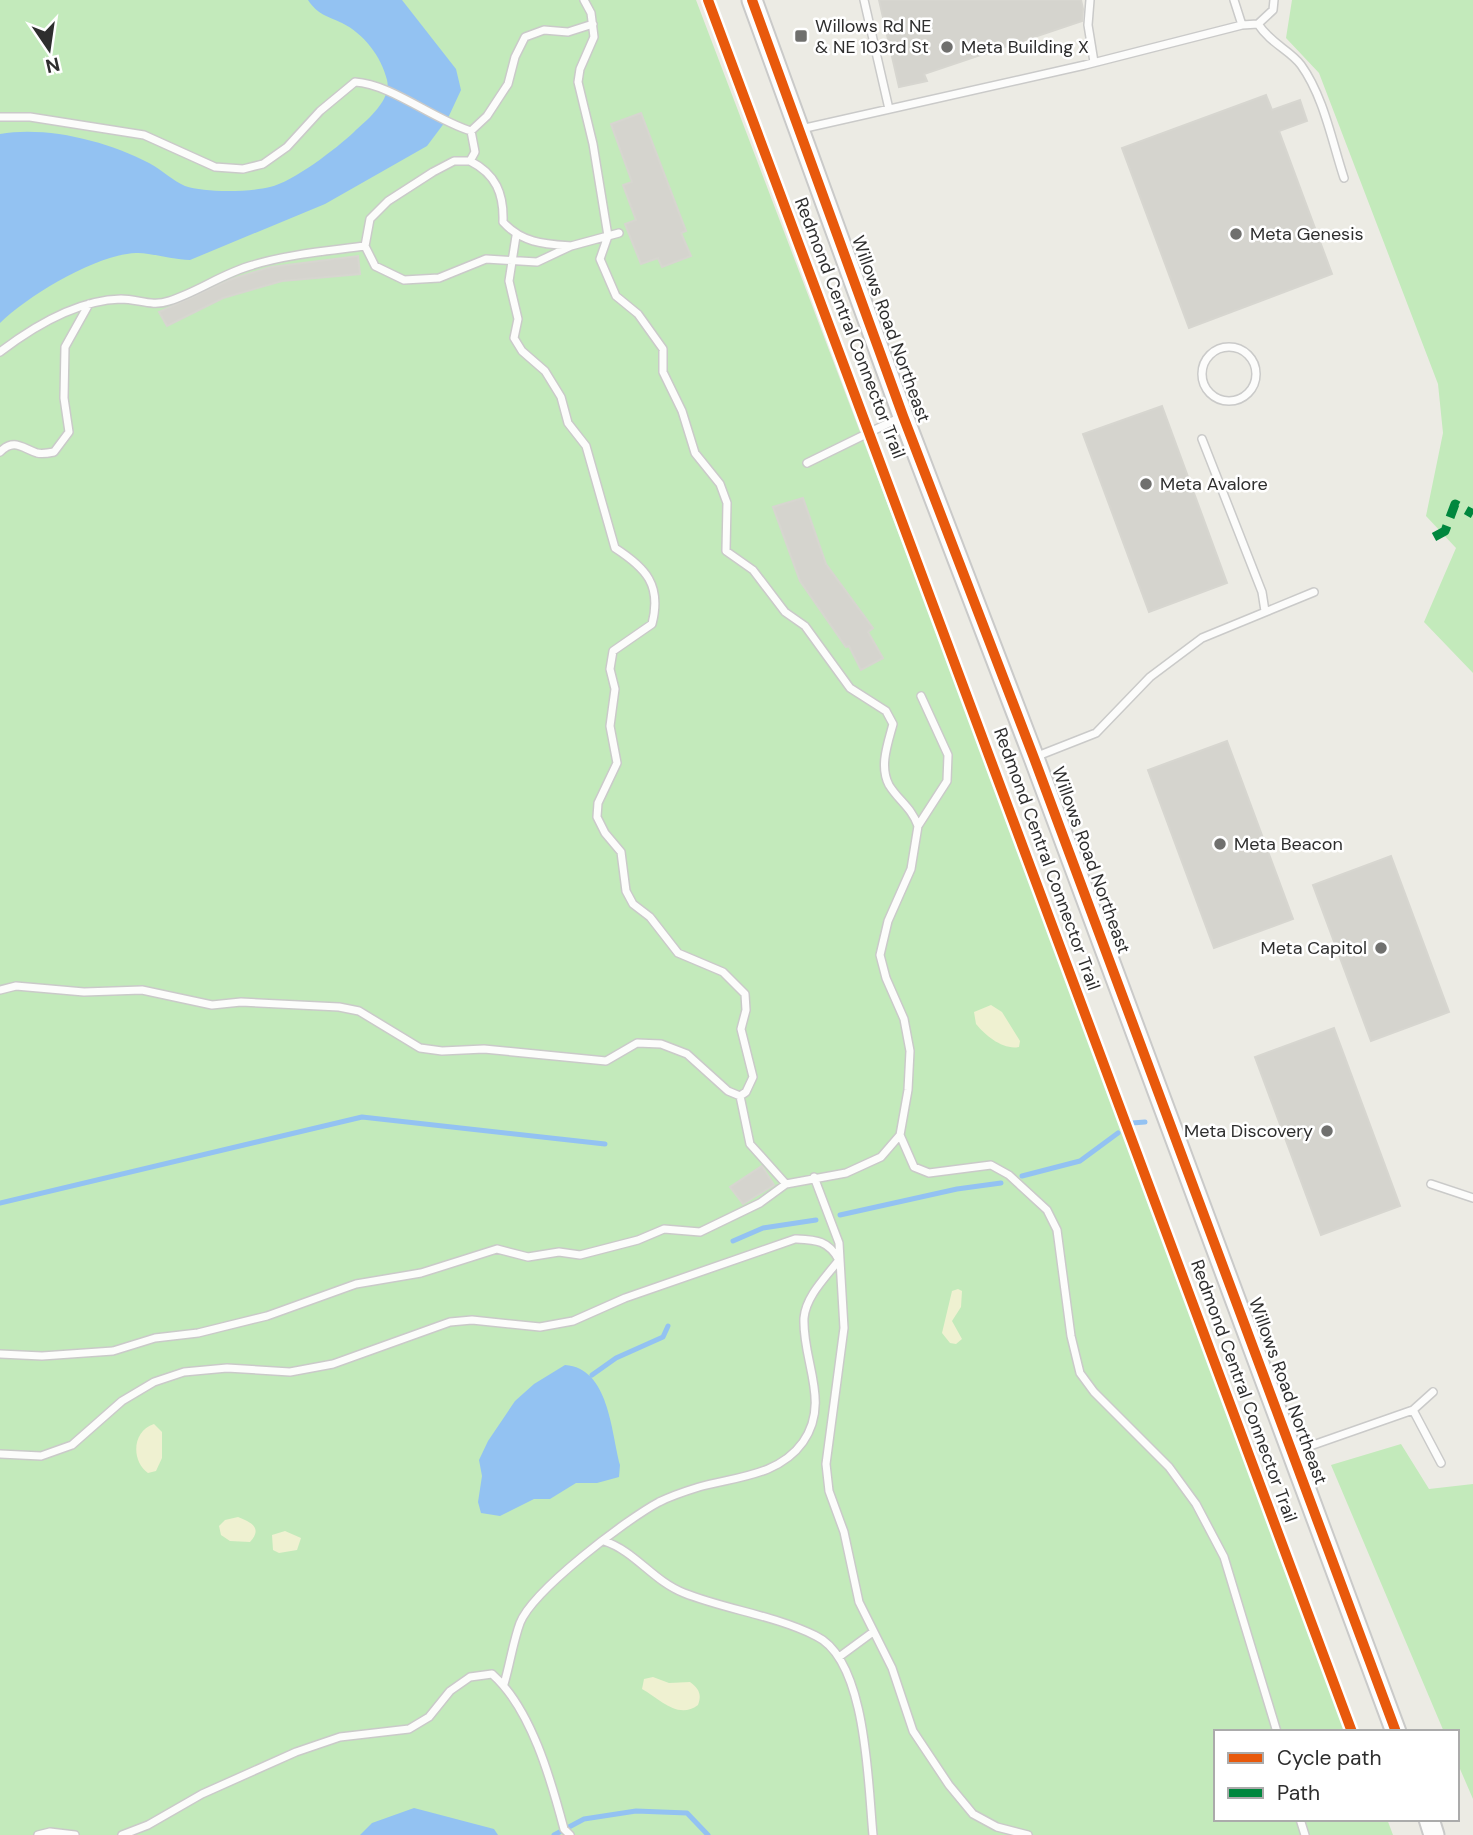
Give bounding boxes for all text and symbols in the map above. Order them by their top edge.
north arrow [14,14,84,84]
place label: Willows Rd NE & NE 103rd St [815,14,932,59]
marker: Willows Rd NE & NE 103rd St [793,28,809,44]
place label: Meta Building X [961,35,1089,59]
marker: Meta Building X [939,39,955,55]
text: N [43,51,62,79]
street label: Redmond Central Connector Trail [789,194,911,462]
place label: Meta Genesis [1250,222,1364,246]
marker: Meta Genesis [1228,226,1244,242]
street label: Willows Road Northeast [846,232,936,426]
place label: Meta Avalore [1160,472,1268,496]
marker: Meta Avalore [1138,476,1154,492]
street label: Redmond Central Connector Trail [988,724,1106,994]
street label: Willows Road Northeast [1046,763,1136,957]
place label: Meta Beacon [1234,832,1343,856]
marker: Meta Beacon [1212,836,1228,852]
place label: Meta Capitol [1261,936,1367,960]
marker: Meta Capitol [1373,940,1389,956]
place label: Meta Discovery [1184,1119,1313,1143]
marker: Meta Discovery [1319,1123,1335,1139]
street label: Redmond Central Connector Trail [1185,1256,1303,1526]
street label: Willows Road Northeast [1243,1294,1333,1488]
legend [1214,1730,1459,1821]
text: Cycle path [1277,1744,1382,1772]
text: Path [1277,1779,1320,1807]

